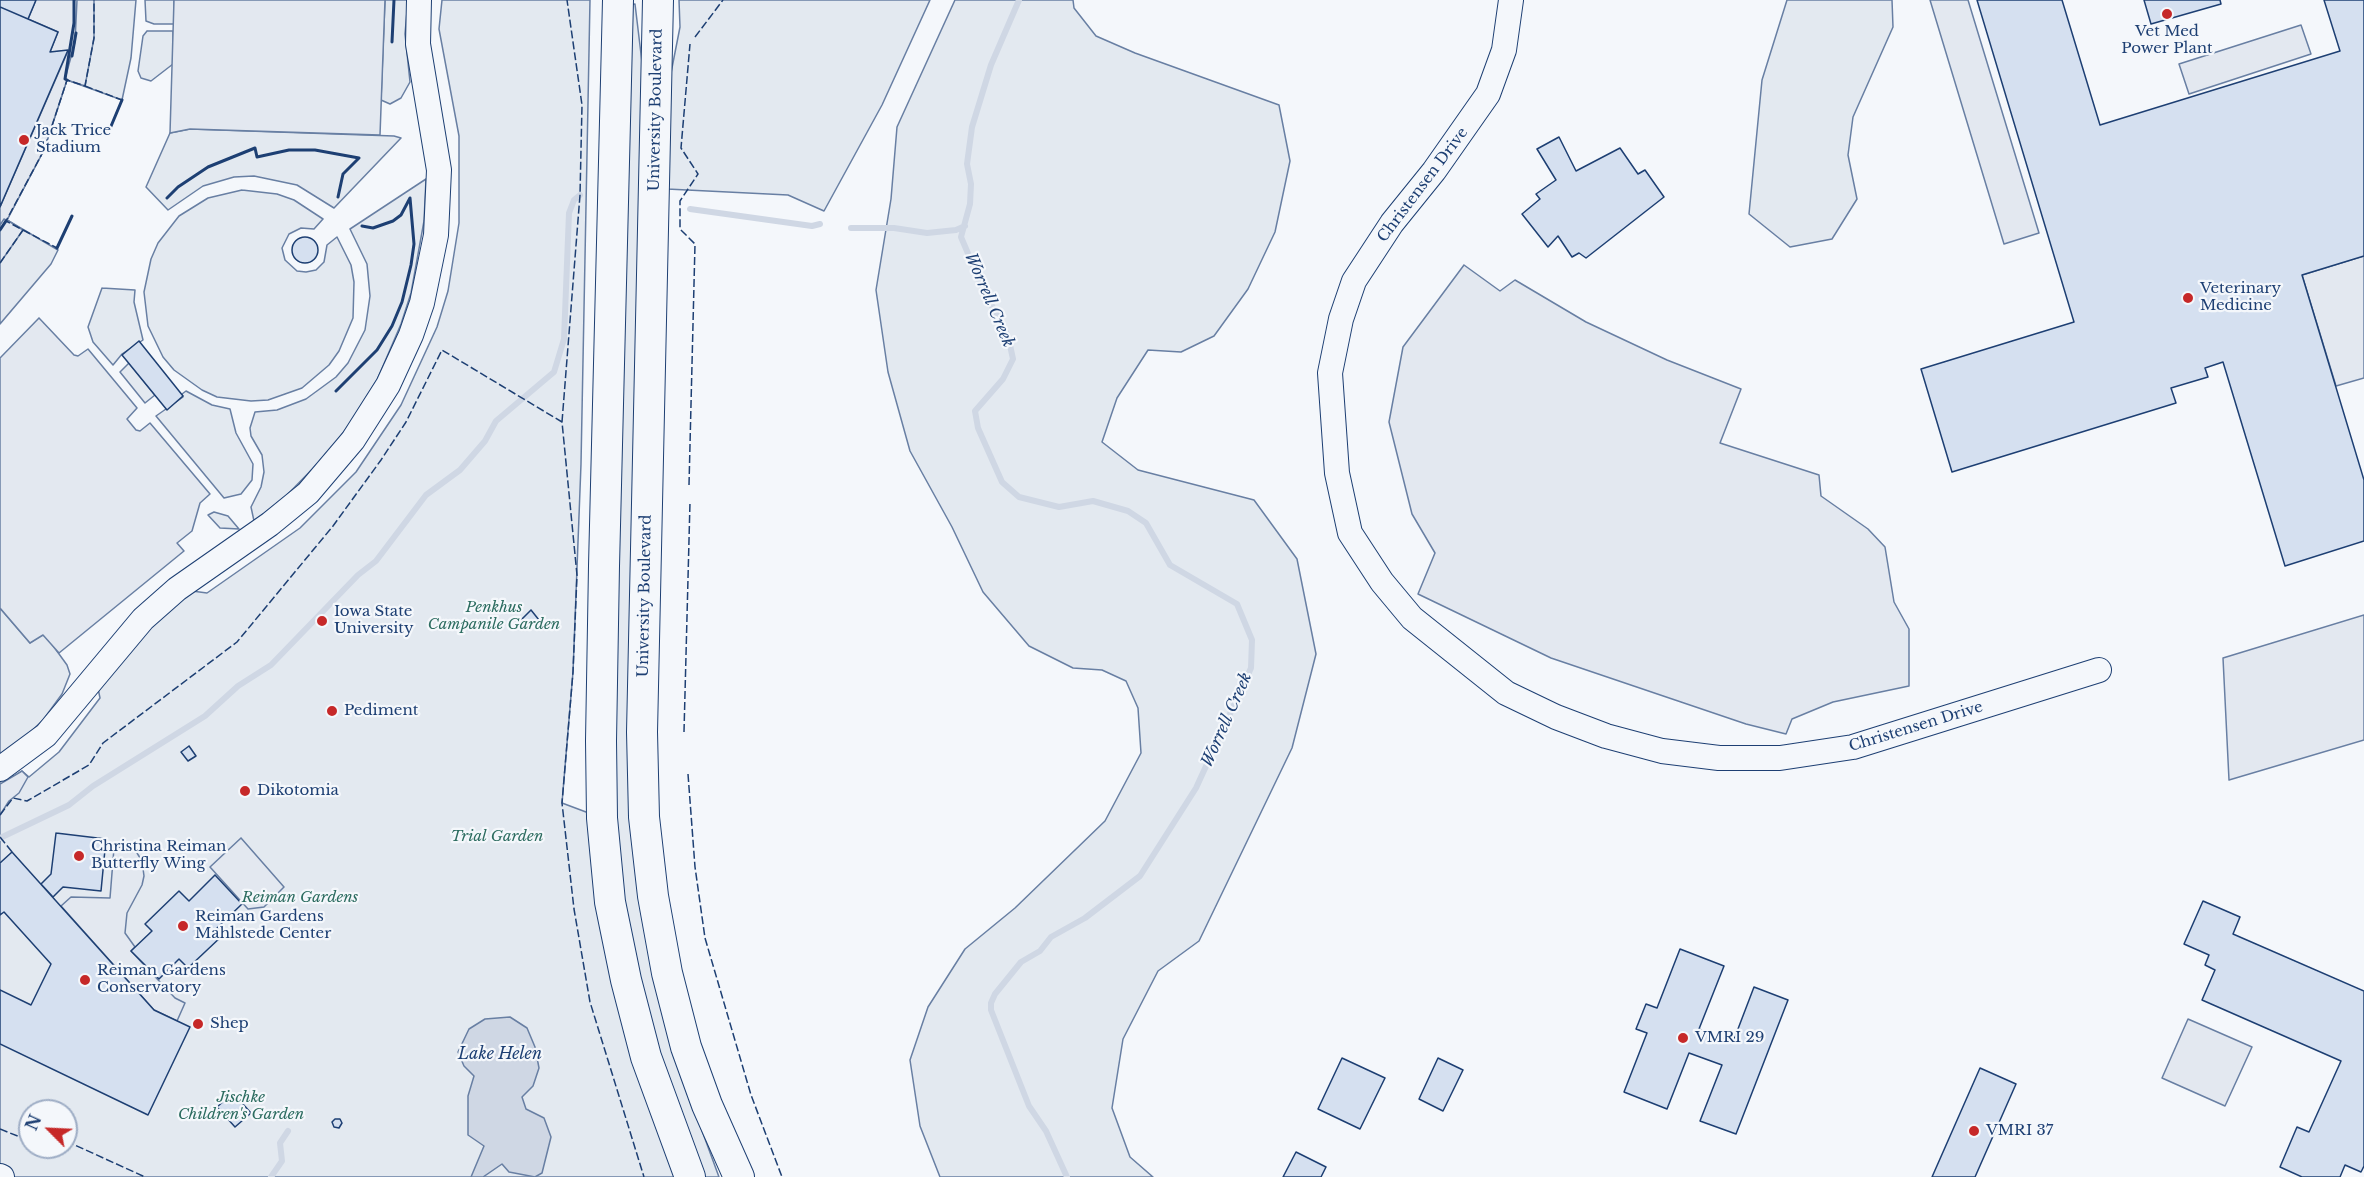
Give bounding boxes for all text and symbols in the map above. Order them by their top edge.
marker: Vet Med Power Plant [2160,7,2174,21]
place label: Vet Med Power Plant [2121,23,2213,58]
street label: University Boulevard [646,28,666,192]
place label: Jack Trice Stadium [36,122,111,157]
street label: Christensen Drive [1374,124,1472,246]
marker: Jack Trice Stadium [17,133,31,147]
water label: Worrell Creek [960,250,1018,350]
place label: Veterinary Medicine [2200,280,2281,315]
marker: Veterinary Medicine [2181,291,2195,305]
street label: University Boulevard [635,514,655,678]
park label: Penkhus Campanile Garden [428,599,560,634]
place label: Iowa State University [334,603,414,638]
marker: Iowa State University [315,614,329,628]
water label: Worrell Creek [1198,670,1256,770]
street label: Christensen Drive [1847,698,1985,756]
place label: Pediment [344,702,418,720]
marker: Pediment [325,704,339,718]
place label: Dikotomia [257,782,339,800]
marker: Dikotomia [238,784,252,798]
park label: Trial Garden [451,828,543,846]
place label: Christina Reiman Butterfly Wing [91,838,226,873]
marker: Christina Reiman Butterfly Wing [72,849,86,863]
park label: Reiman Gardens [242,889,358,907]
place label: Reiman Gardens Mahlstede Center [195,908,331,943]
marker: Reiman Gardens Mahlstede Center [176,919,190,933]
place label: Reiman Gardens Conservatory [97,962,226,997]
marker: Reiman Gardens Conservatory [78,973,92,987]
place label: Shep [210,1015,249,1033]
marker: Shep [191,1017,205,1031]
place label: VMRI 29 [1695,1029,1764,1047]
marker: VMRI 29 [1676,1031,1690,1045]
water label: Lake Helen [458,1044,542,1064]
park label: Jischke Children's Garden [178,1089,304,1124]
north arrow [18,1099,78,1159]
text: N [21,1112,46,1133]
place label: VMRI 37 [1986,1122,2053,1140]
marker: VMRI 37 [1967,1124,1981,1138]

